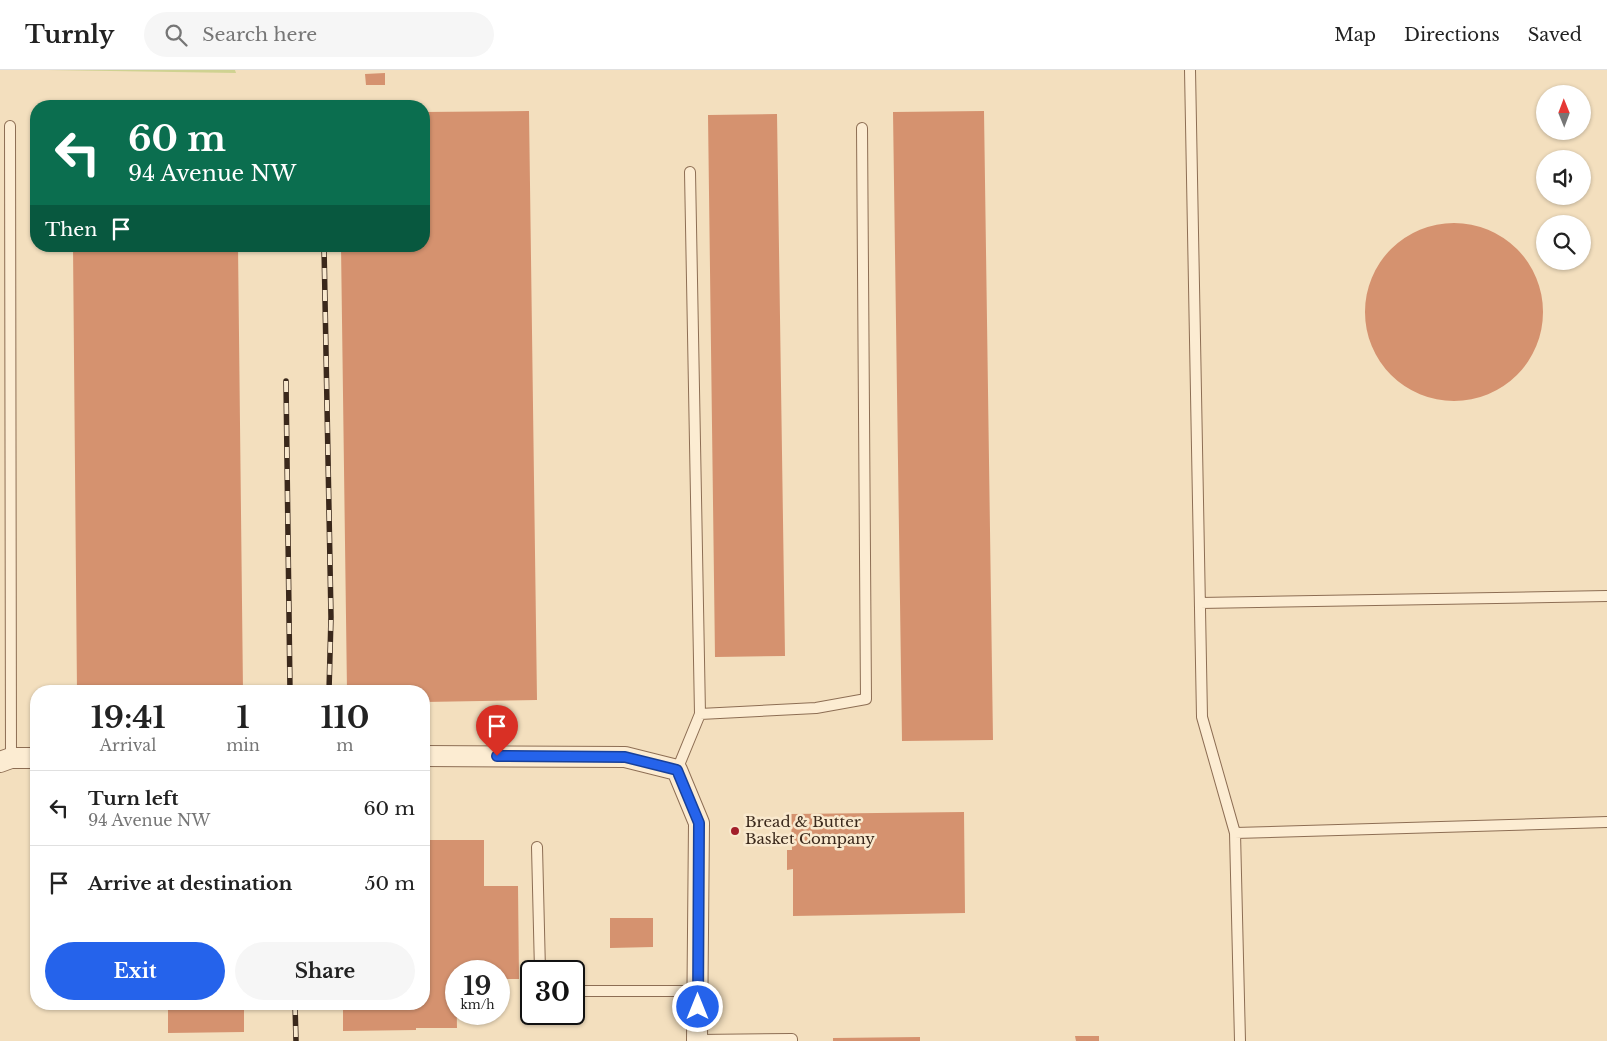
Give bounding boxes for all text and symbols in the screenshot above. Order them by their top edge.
search box [144,12,494,57]
text: Turnly [25,20,114,49]
icon: search [162,21,190,49]
text: Search here [202,23,317,46]
text: Map [1334,24,1376,46]
text: Directions [1404,24,1500,46]
text: Saved [1528,24,1582,46]
north arrow [1536,85,1591,140]
map controls [1536,85,1591,270]
text: 60 m [128,117,226,160]
icon: left [45,120,110,185]
button: sound [1536,150,1591,205]
text: 94 Avenue NW [128,160,296,187]
icon: arrive [107,215,135,243]
button: search [1536,215,1591,270]
text: Then [45,218,97,241]
text: 19:41 [91,699,166,736]
text: 1 [236,699,250,736]
text: 110 [321,699,369,736]
pin [476,705,518,756]
icon: arrive [483,712,511,740]
text: Arrival [100,735,156,755]
text: min [226,735,260,755]
text: m [336,735,353,755]
text: Turn left [88,787,179,810]
icon: left [45,794,73,822]
text: 60 m [363,797,415,820]
text: 94 Avenue NW [88,810,210,830]
place label: Bread & Butter Basket Company [745,812,875,848]
marker: Bread & Butter Basket Company [729,825,741,837]
icon: arrive [45,869,73,897]
text: Arrive at destination [88,872,292,895]
text: 50 m [365,872,415,895]
button: Exit [45,942,225,1000]
button: Share [235,942,415,1000]
speed limit sign: 30 [520,960,585,1025]
text: 19 [464,971,491,1002]
position arrow [671,980,723,1032]
text: km/h [460,997,495,1012]

